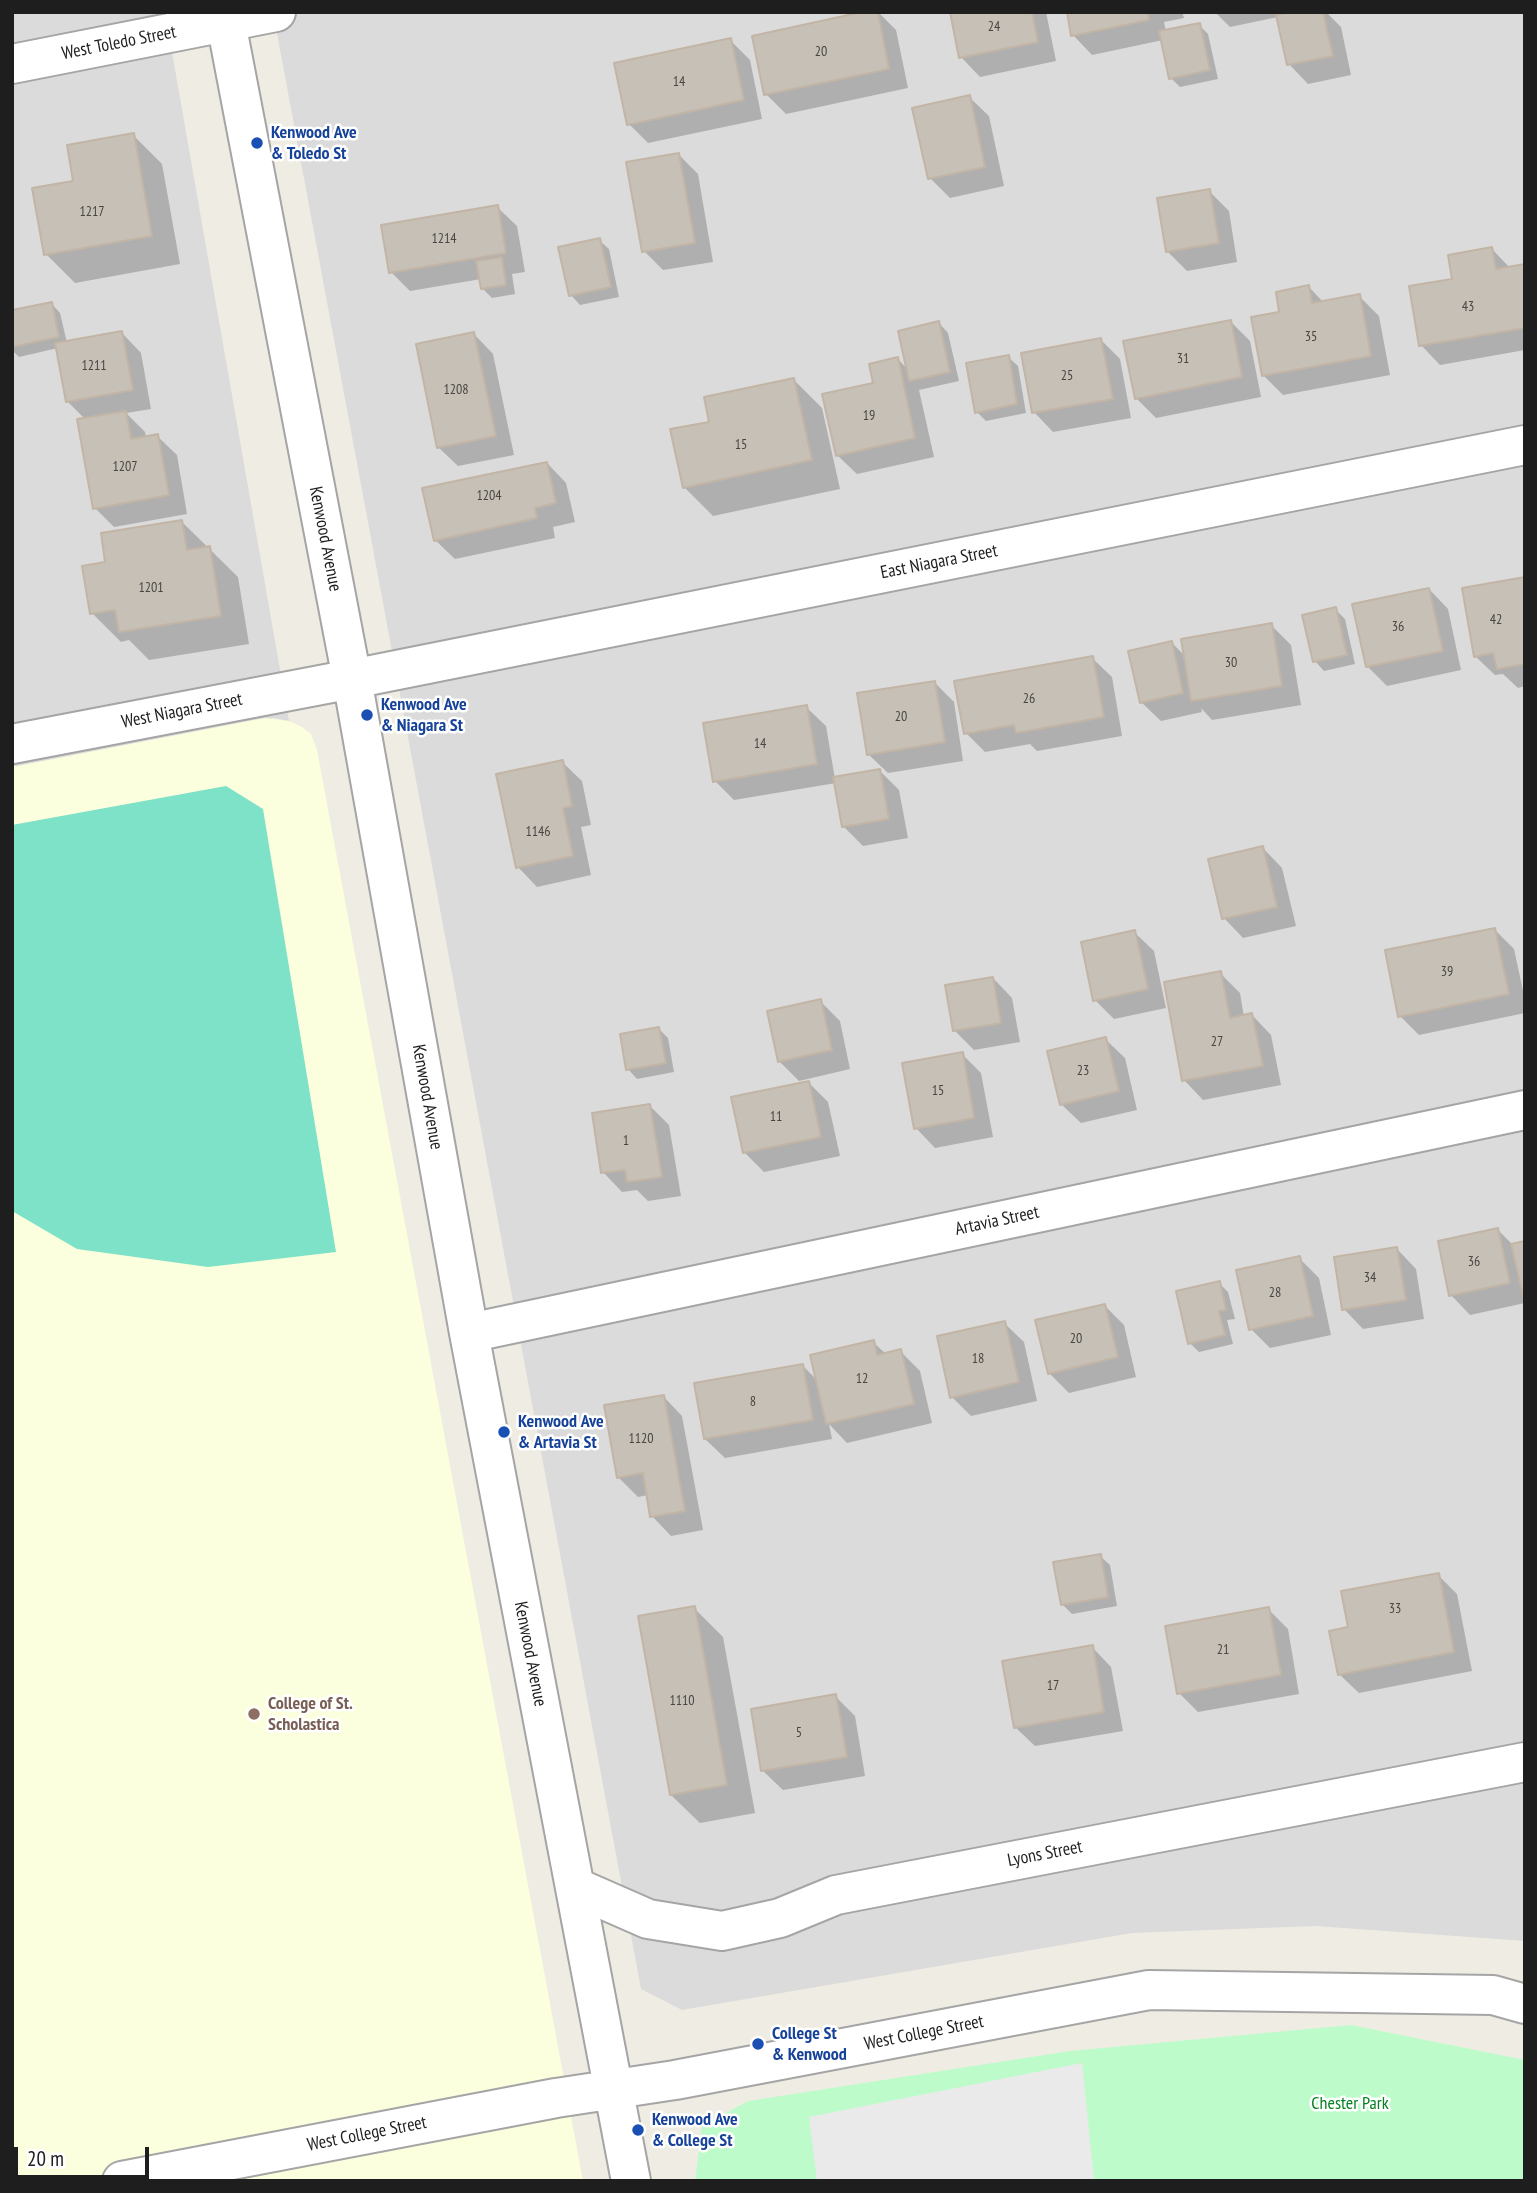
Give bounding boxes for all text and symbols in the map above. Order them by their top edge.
house number: 24 [988,19,1000,35]
street label: West Toledo Street [60,21,178,65]
house number: 20 [815,44,827,60]
house number: 14 [673,74,685,90]
place label: Kenwood Ave & Toledo St [271,122,357,164]
marker: Kenwood Ave & Toledo St [249,135,265,151]
house number: 1217 [79,204,105,220]
house number: 1214 [431,231,457,247]
house number: 43 [1462,299,1474,315]
house number: 35 [1305,329,1317,345]
house number: 31 [1177,351,1189,367]
house number: 1211 [81,358,107,374]
house number: 25 [1061,368,1073,384]
house number: 1208 [443,382,469,398]
house number: 19 [863,408,875,424]
house number: 15 [735,437,747,453]
house number: 1207 [112,459,138,475]
street label: Kenwood Avenue [304,485,346,593]
house number: 1204 [476,488,502,504]
street label: East Niagara Street [879,540,999,584]
house number: 1201 [138,580,164,596]
house number: 42 [1490,612,1502,628]
house number: 36 [1392,619,1404,635]
house number: 30 [1225,655,1237,671]
street label: West Niagara Street [120,689,244,733]
house number: 26 [1023,691,1035,707]
place label: Kenwood Ave & Niagara St [381,694,467,736]
marker: Kenwood Ave & Niagara St [359,707,375,723]
house number: 20 [895,709,907,725]
house number: 14 [754,736,766,752]
house number: 1146 [525,824,551,840]
house number: 39 [1441,964,1453,980]
house number: 27 [1211,1034,1223,1050]
street label: Kenwood Avenue [407,1043,447,1151]
house number: 23 [1077,1063,1089,1079]
house number: 15 [932,1083,944,1099]
house number: 11 [770,1109,782,1125]
house number: 1 [623,1133,629,1149]
street label: Artavia Street [953,1202,1041,1240]
house number: 36 [1468,1254,1480,1270]
house number: 34 [1364,1270,1376,1286]
house number: 28 [1269,1285,1281,1301]
house number: 20 [1070,1331,1082,1347]
house number: 18 [972,1351,984,1367]
house number: 12 [856,1371,868,1387]
house number: 8 [750,1394,756,1410]
place label: Kenwood Ave & Artavia St [518,1411,604,1454]
marker: Kenwood Ave & Artavia St [496,1424,512,1440]
house number: 1120 [628,1431,654,1447]
street label: Kenwood Avenue [509,1600,551,1708]
house number: 33 [1389,1601,1401,1617]
house number: 21 [1217,1642,1229,1658]
house number: 17 [1047,1678,1059,1694]
place label: College of St. Scholastica [268,1693,353,1736]
house number: 1110 [669,1693,695,1709]
marker: College of St. Scholastica [246,1706,262,1722]
house number: 5 [796,1725,802,1741]
street label: Lyons Street [1006,1836,1084,1872]
street label: West College Street [862,2011,986,2055]
place label: College St & Kenwood [772,2023,847,2066]
marker: College St & Kenwood [750,2036,766,2052]
park label: Chester Park [1311,2093,1389,2115]
place label: Kenwood Ave & College St [652,2109,738,2152]
street label: West College Street [305,2112,429,2156]
marker: Kenwood Ave & College St [630,2122,646,2138]
scale bar [18,2134,152,2178]
text: 20 m [27,2145,64,2172]

